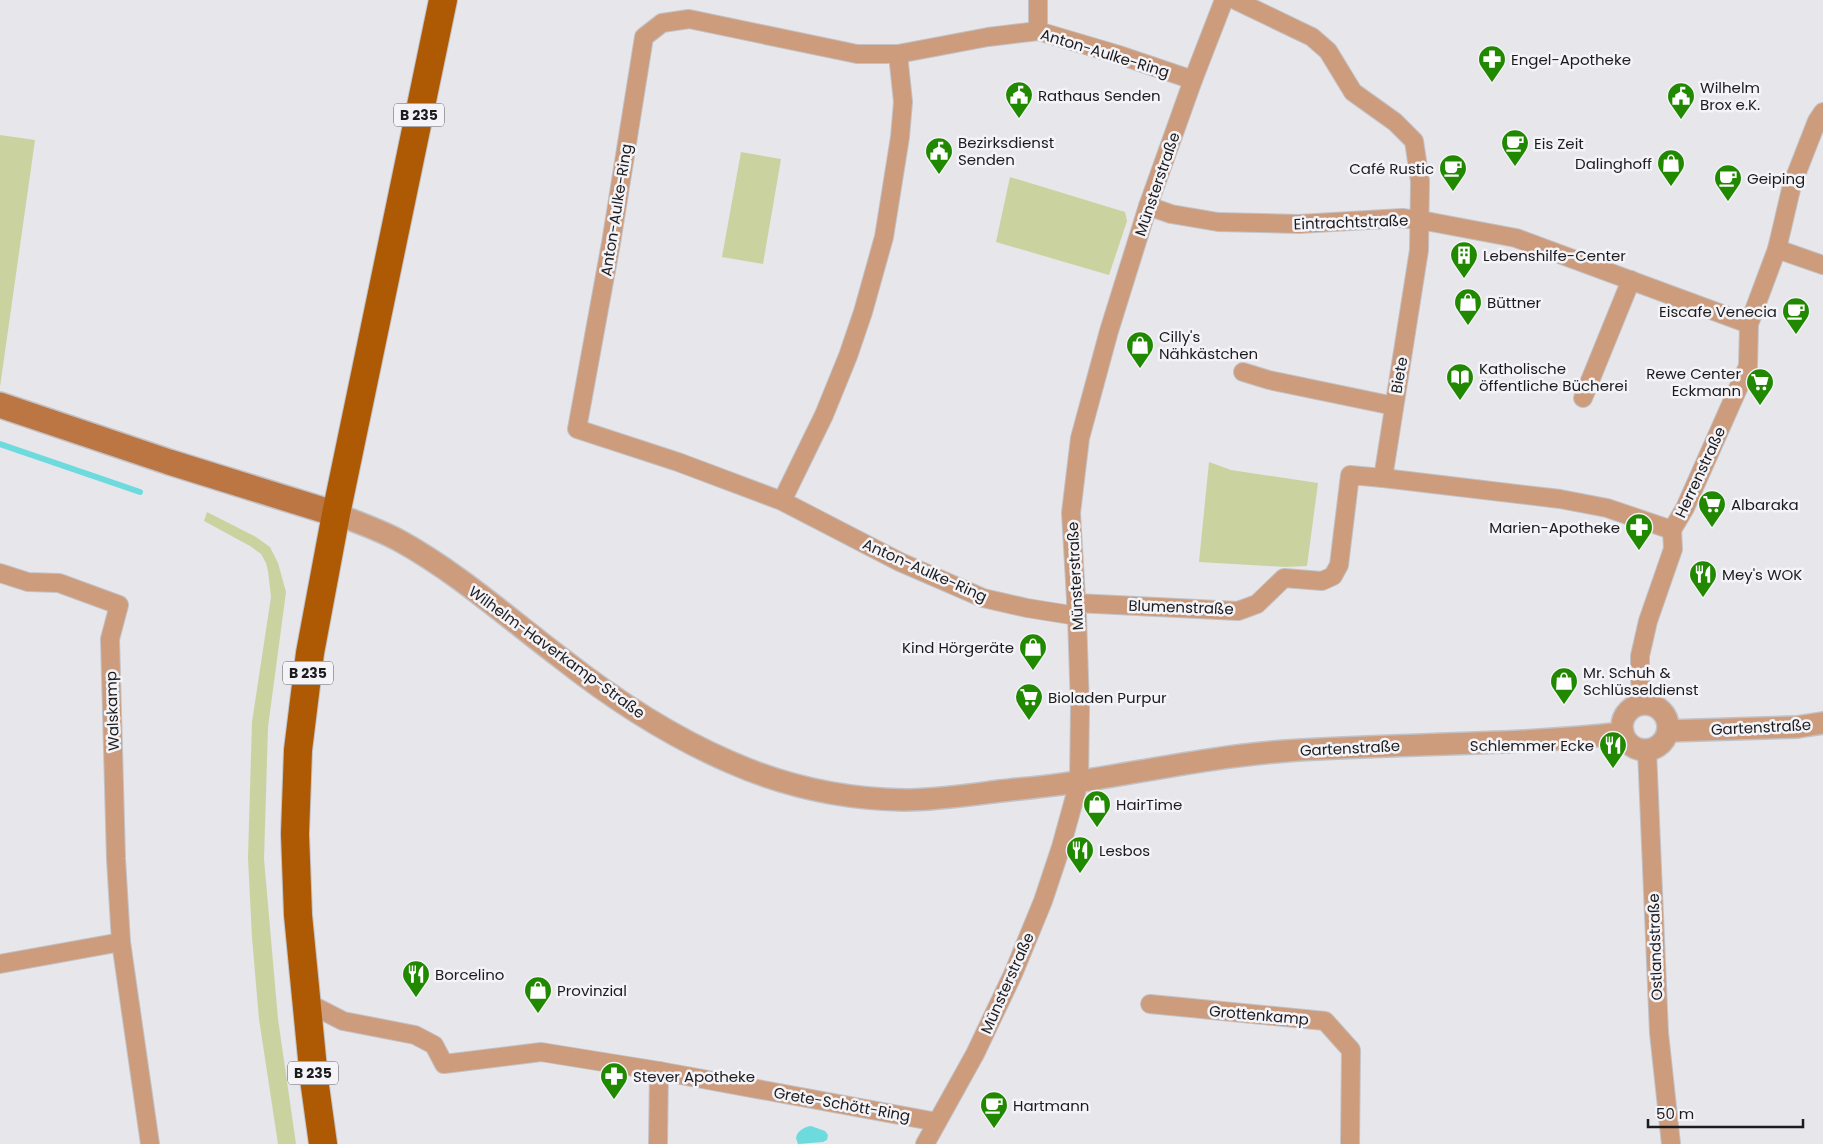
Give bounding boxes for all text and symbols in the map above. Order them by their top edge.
street label: Anton-Aulke-Ring [1038,23,1172,83]
pharmacy icon: Engel-Apotheke [1477,44,1507,83]
place label: Engel-Apotheke [1511,49,1631,70]
place label: Wilhelm Brox e.K. [1700,77,1760,115]
public building icon: Rathaus Senden [1004,80,1034,119]
public building icon: Wilhelm Brox e.K. [1666,81,1696,120]
place label: Rathaus Senden [1038,85,1161,106]
road number: B 235 [394,104,444,126]
cafe icon: Eis Zeit [1500,128,1530,167]
street label: Münsterstraße [1129,129,1185,239]
place label: Bezirksdienst Senden [958,132,1054,170]
place label: Eis Zeit [1534,133,1584,154]
public building icon: Bezirksdienst Senden [924,136,954,175]
street label: Anton-Aulke-Ring [595,142,637,278]
shop icon: Dalinghoff [1656,148,1686,187]
cafe icon: Café Rustic [1438,153,1468,192]
place label: Dalinghoff [1575,153,1652,174]
place label: Café Rustic [1349,158,1434,179]
cafe icon: Geiping [1713,163,1743,202]
place label: Geiping [1747,168,1805,189]
street label: Eintrachtstraße [1293,210,1409,234]
building icon: Lebenshilfe-Center [1449,240,1479,279]
place label: Lebenshilfe-Center [1483,245,1626,266]
shop icon: Büttner [1453,287,1483,326]
place label: Büttner [1487,292,1542,313]
cafe icon: Eiscafe Venecia [1781,296,1811,335]
place label: Eiscafe Venecia [1659,301,1777,322]
place label: Cilly's Nähkästchen [1159,326,1258,364]
shop icon: Cilly's Nähkästchen [1125,330,1155,369]
street label: Biete [1385,355,1413,395]
place label: Katholische öffentliche Bücherei [1479,358,1628,396]
library icon: Katholische öffentliche Bücherei [1445,362,1475,401]
place label: Rewe Center Eckmann [1646,363,1741,401]
supermarket icon: Rewe Center Eckmann [1745,367,1775,406]
street label: Herrenstraße [1670,423,1730,521]
supermarket icon: Albaraka [1697,489,1727,528]
place label: Albaraka [1731,494,1799,515]
pharmacy icon: Marien-Apotheke [1624,512,1654,551]
place label: Marien-Apotheke [1489,517,1620,538]
street label: Münsterstraße [1062,521,1088,631]
street label: Anton-Aulke-Ring [860,533,990,607]
restaurant icon: Mey's WOK [1688,559,1718,598]
place label: Mey's WOK [1722,564,1802,585]
street label: Wilhelm-Haverkamp-Straße [465,581,649,723]
street label: Blumenstraße [1128,595,1234,619]
shop icon: Kind Hörgeräte [1018,632,1048,671]
place label: Kind Hörgeräte [902,637,1014,658]
road number: B 235 [283,661,333,684]
place label: Mr. Schuh & Schlüsseldienst [1583,662,1698,700]
shop icon: Mr. Schuh & Schlüsseldienst [1549,666,1579,705]
street label: Walskamp [100,671,124,751]
supermarket icon: Bioladen Purpur [1014,682,1044,721]
place label: Bioladen Purpur [1048,687,1167,708]
street label: Gartenstraße [1710,714,1812,740]
restaurant icon: Schlemmer Ecke [1598,730,1628,769]
street label: Gartenstraße [1299,735,1401,761]
place label: Schlemmer Ecke [1470,735,1594,756]
shop icon: HairTime [1082,789,1112,828]
place label: HairTime [1116,794,1182,815]
restaurant icon: Lesbos [1065,835,1095,874]
place label: Lesbos [1099,840,1150,861]
street label: Ostlandstraße [1643,893,1667,1001]
street label: Münsterstraße [975,929,1039,1037]
restaurant icon: Borcelino [401,959,431,998]
place label: Borcelino [435,964,504,985]
shop icon: Provinzial [523,975,553,1014]
place label: Provinzial [557,980,627,1001]
street label: Grottenkamp [1208,1000,1310,1030]
pharmacy icon: Stever Apotheke [599,1061,629,1100]
road number: B 235 [288,1062,338,1084]
place label: Stever Apotheke [633,1066,755,1087]
street label: Grete-Schött-Ring [772,1082,912,1126]
cafe icon: Hartmann [979,1090,1009,1129]
place label: Hartmann [1013,1095,1089,1116]
scale bar [1648,1096,1803,1128]
text: 50 m [1656,1103,1694,1124]

